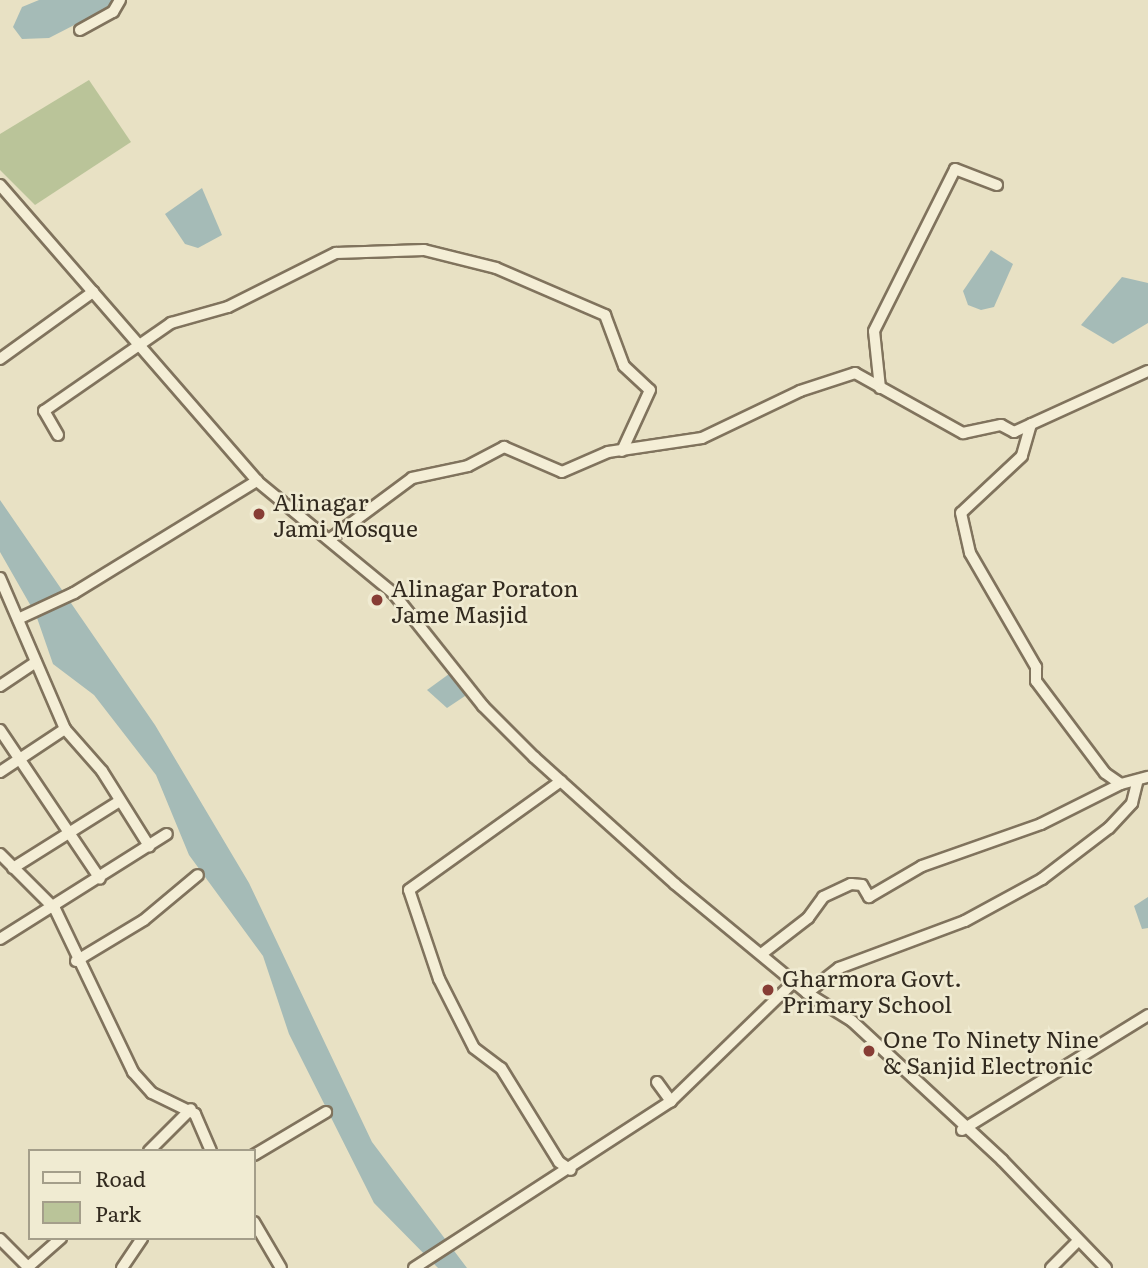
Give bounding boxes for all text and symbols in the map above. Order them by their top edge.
place label: Alinagar Jami Mosque [273,487,418,541]
marker: Alinagar Jami Mosque [251,506,267,522]
place label: Alinagar Poraton Jame Masjid [391,573,578,627]
marker: Alinagar Poraton Jame Masjid [369,592,385,608]
place label: Gharmora Govt. Primary School [782,963,962,1017]
marker: Gharmora Govt. Primary School [760,982,776,998]
place label: One To Ninety Nine & Sanjid Electronic [883,1024,1099,1078]
marker: One To Ninety Nine & Sanjid Electronic [861,1043,877,1059]
legend [28,1149,256,1240]
text: Road [95,1162,146,1193]
text: Park [95,1197,141,1228]

